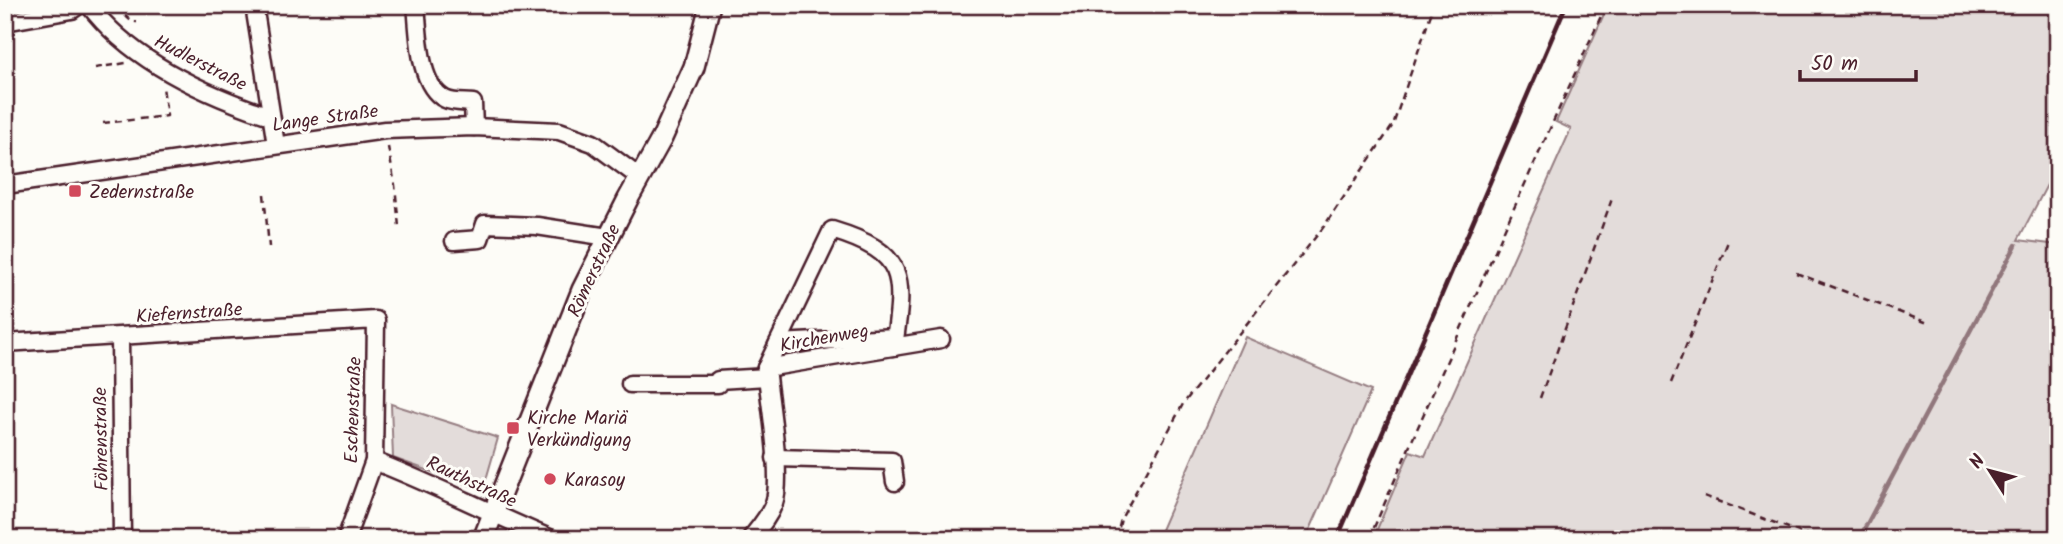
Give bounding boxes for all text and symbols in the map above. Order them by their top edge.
street label: Hudlerstraße [148,27,252,100]
scale bar [1800,38,1916,82]
text: 50 m [1811,48,1858,81]
street label: Lange Straße [270,97,381,141]
place label: Zedernstraße [89,178,195,208]
marker: Zedernstraße [67,183,83,199]
street label: Römerstraße [560,219,630,322]
street label: Kiefernstraße [135,295,244,333]
street label: Kirchenweg [778,316,871,362]
street label: Eschenstraße [337,356,371,464]
street label: Föhrenstraße [86,386,118,491]
place label: Kirche Mariä Verkündigung [527,404,631,456]
marker: Kirche Mariä Verkündigung [505,420,521,436]
north arrow [1954,435,2024,505]
street label: Rauthstraße [421,449,522,517]
text: N [1962,449,1994,476]
place label: Karasoy [564,466,626,496]
marker: Karasoy [542,471,558,487]

